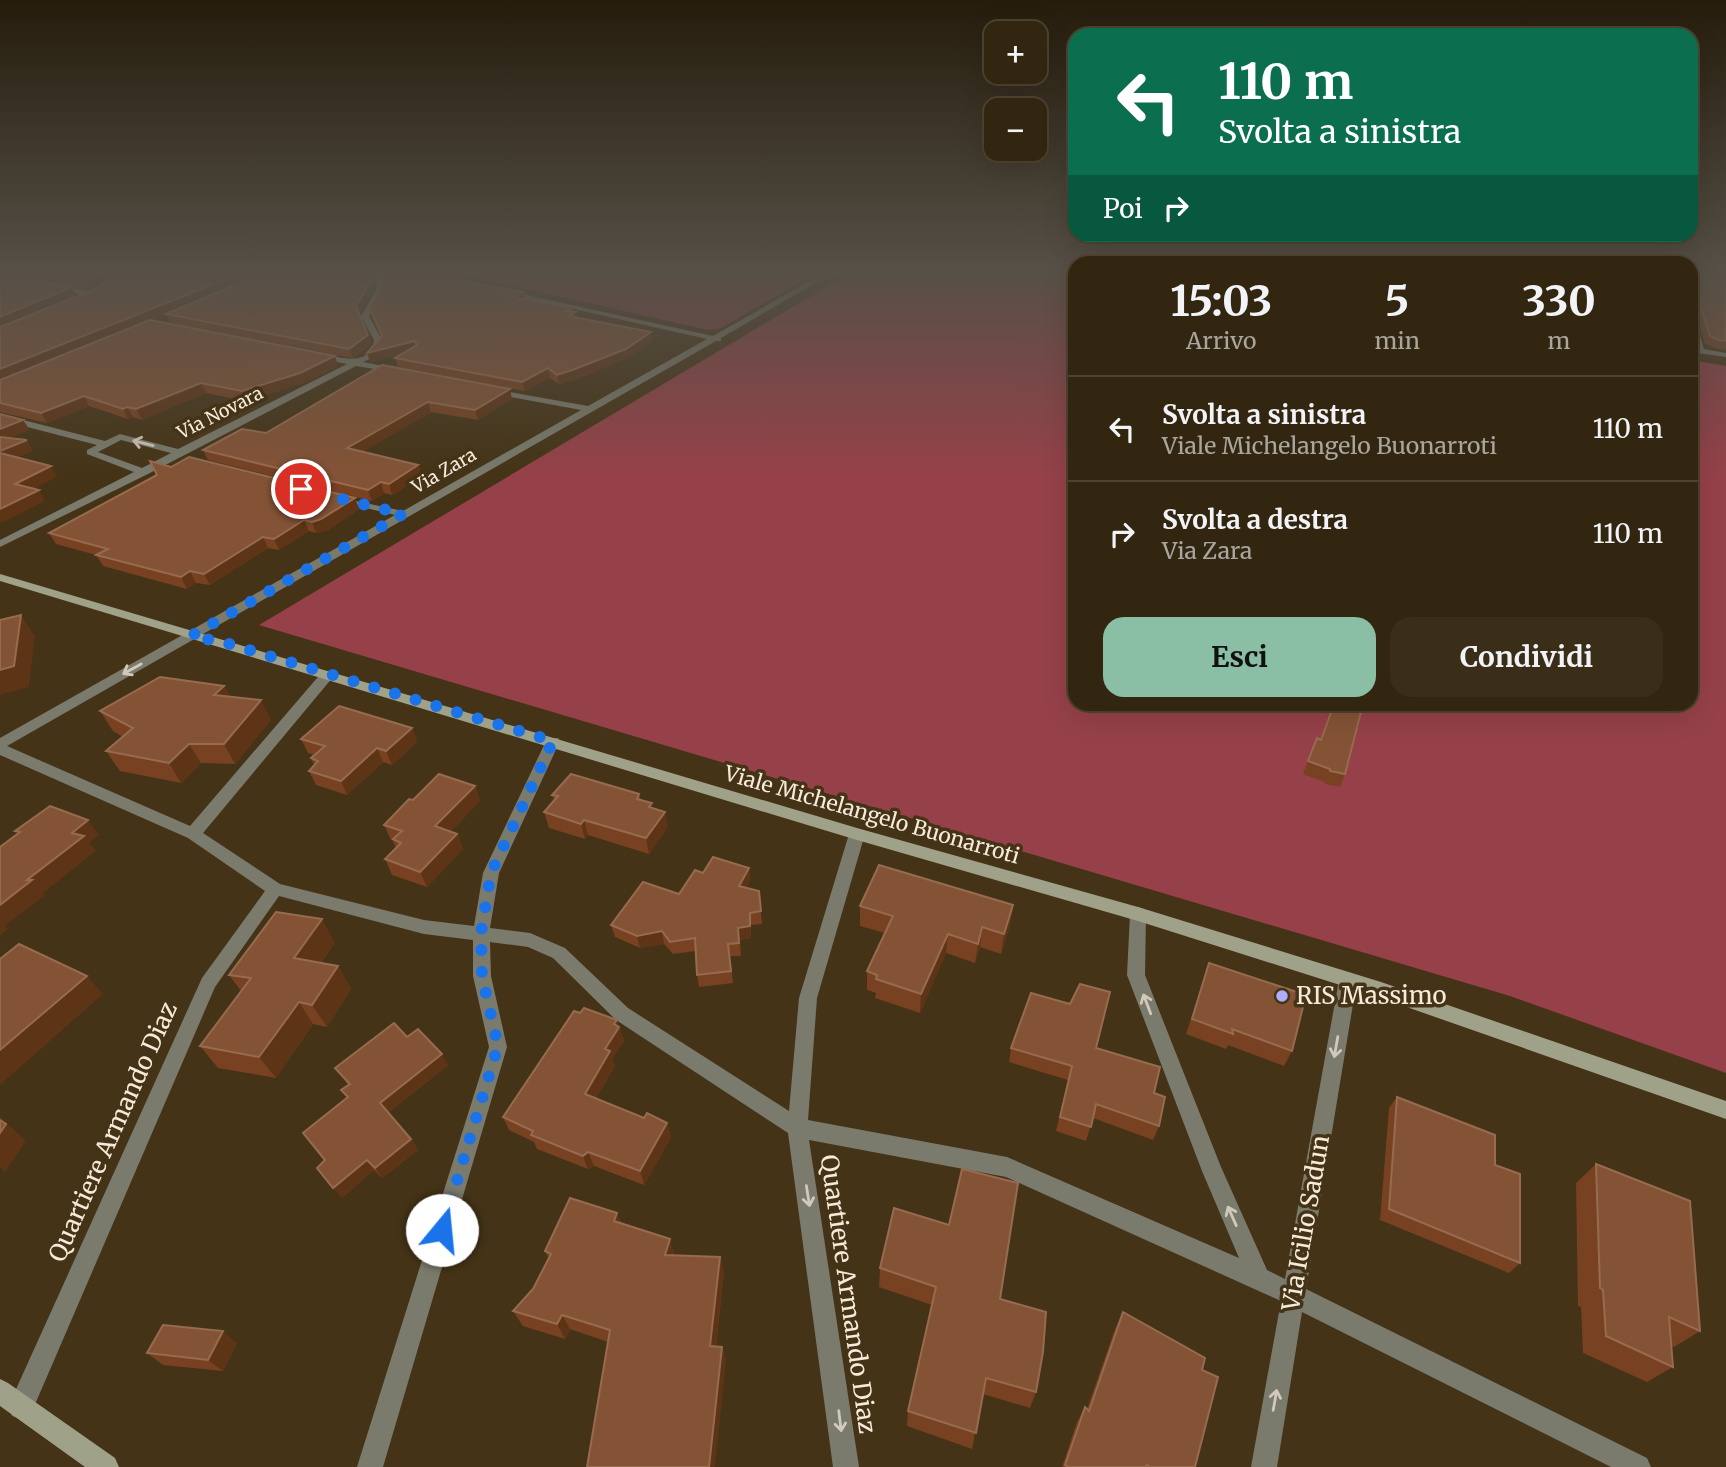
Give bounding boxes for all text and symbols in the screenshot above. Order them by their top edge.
map controls [984,21,1047,161]
button: + [984,21,1047,84]
text: 110 m [1218,51,1353,112]
icon: left [1103,56,1194,147]
button: − [984,98,1047,161]
text: Svolta a sinistra [1218,112,1461,152]
icon: right [1157,189,1195,227]
text: Poi [1103,192,1143,225]
text: 15:03 [1170,275,1272,327]
text: 5 [1385,275,1409,327]
text: 330 [1522,275,1596,327]
text: Arrivo [1186,326,1256,355]
text: min [1374,326,1420,355]
text: m [1548,326,1570,355]
street label: Via Novara [172,381,267,444]
text: Svolta a sinistra [1162,398,1366,431]
icon: left [1103,410,1141,448]
text: 110 m [1593,412,1663,445]
text: Viale Michelangelo Buonarroti [1162,431,1497,460]
one-way arrow [132,436,155,449]
street label: Via Zara [406,443,480,499]
pin [271,459,331,519]
icon: arrive [282,470,320,508]
text: Svolta a destra [1162,503,1348,536]
icon: right [1103,515,1141,553]
text: 110 m [1593,517,1663,550]
text: Via Zara [1162,536,1252,565]
button: Esci [1103,617,1376,697]
button: Condividi [1390,617,1663,697]
one-way arrow [122,663,143,676]
street label: Viale Michelangelo Buonarroti [720,759,1023,870]
place label: RIS Massimo [1296,980,1446,1011]
marker: RIS Massimo [1274,988,1290,1004]
one-way arrow [1140,994,1153,1016]
street label: Quartiere Armando Diaz [41,997,184,1267]
one-way arrow [1329,1035,1342,1058]
street label: Via Icilio Sadun [1275,1132,1336,1314]
street label: Quartiere Armando Diaz [814,1153,883,1435]
one-way arrow [802,1184,815,1207]
position arrow [405,1193,479,1267]
one-way arrow [1225,1205,1238,1227]
one-way arrow [1269,1389,1283,1412]
one-way arrow [834,1409,847,1432]

